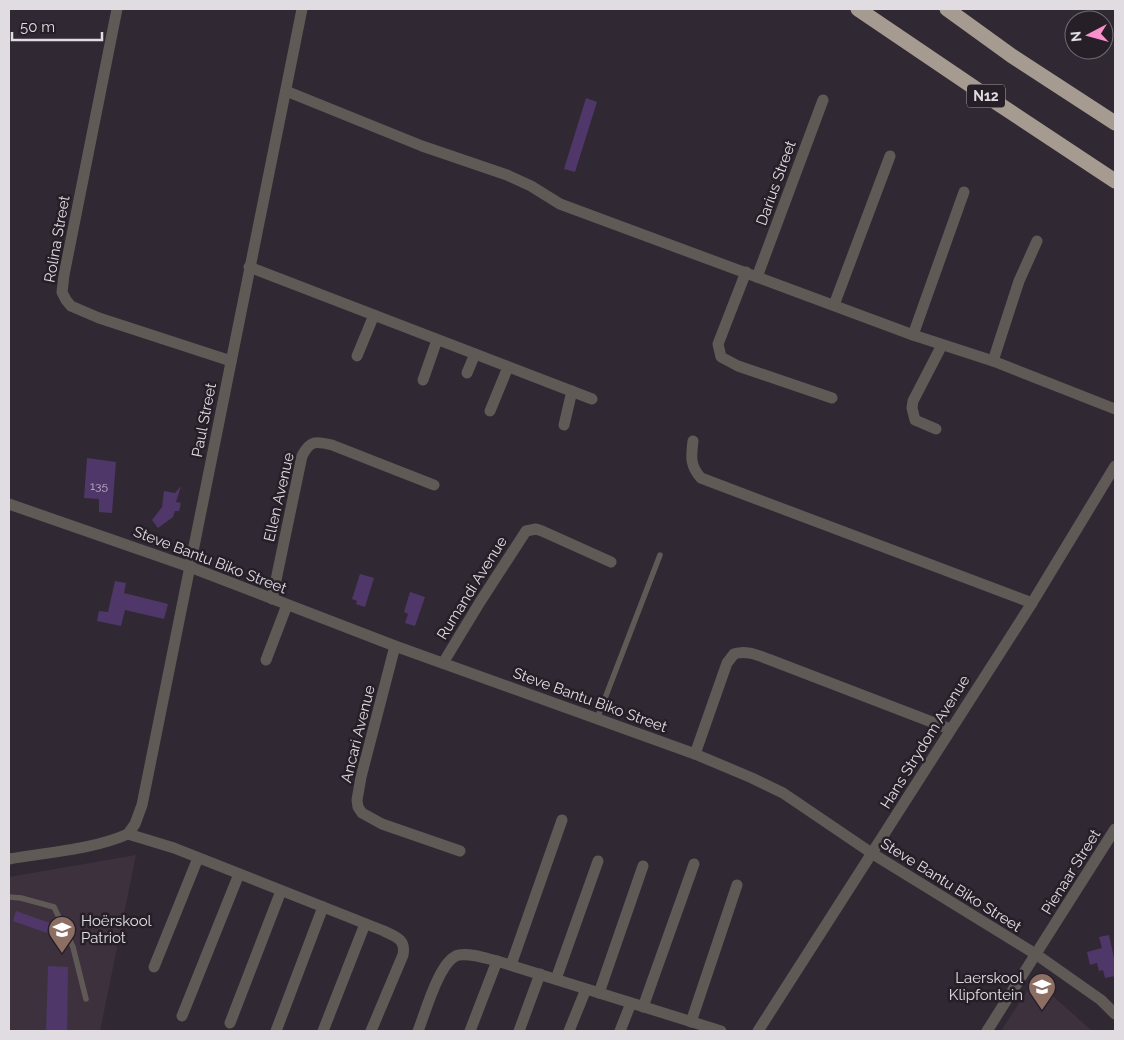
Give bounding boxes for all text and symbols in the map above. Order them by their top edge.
scale bar [12,10,102,42]
north arrow [1064,10,1114,60]
text: 50 m [20,18,55,36]
text: N [1068,30,1085,43]
road number: N12 [967,84,1005,108]
street label: Darius Street [752,138,800,228]
street label: Rolina Street [40,194,74,284]
street label: Paul Street [188,381,220,459]
street label: Ellen Avenue [260,451,298,543]
house number: 135 [90,479,108,493]
street label: Steve Bantu Biko Street [131,522,289,598]
street label: Rumandi Avenue [433,533,511,643]
street label: Steve Bantu Biko Street [511,664,669,736]
street label: Hans Strydom Avenue [877,672,974,812]
street label: Ancari Avenue [337,683,379,785]
street label: Pienaar Street [1038,826,1104,918]
street label: Steve Bantu Biko Street [877,834,1025,936]
place label: Hoërskool Patriot [81,912,153,947]
school or university icon: Hoërskool Patriot [47,915,77,954]
place label: Laerskool Klipfontein [949,969,1024,1004]
school or university icon: Laerskool Klipfontein [1027,972,1057,1011]

